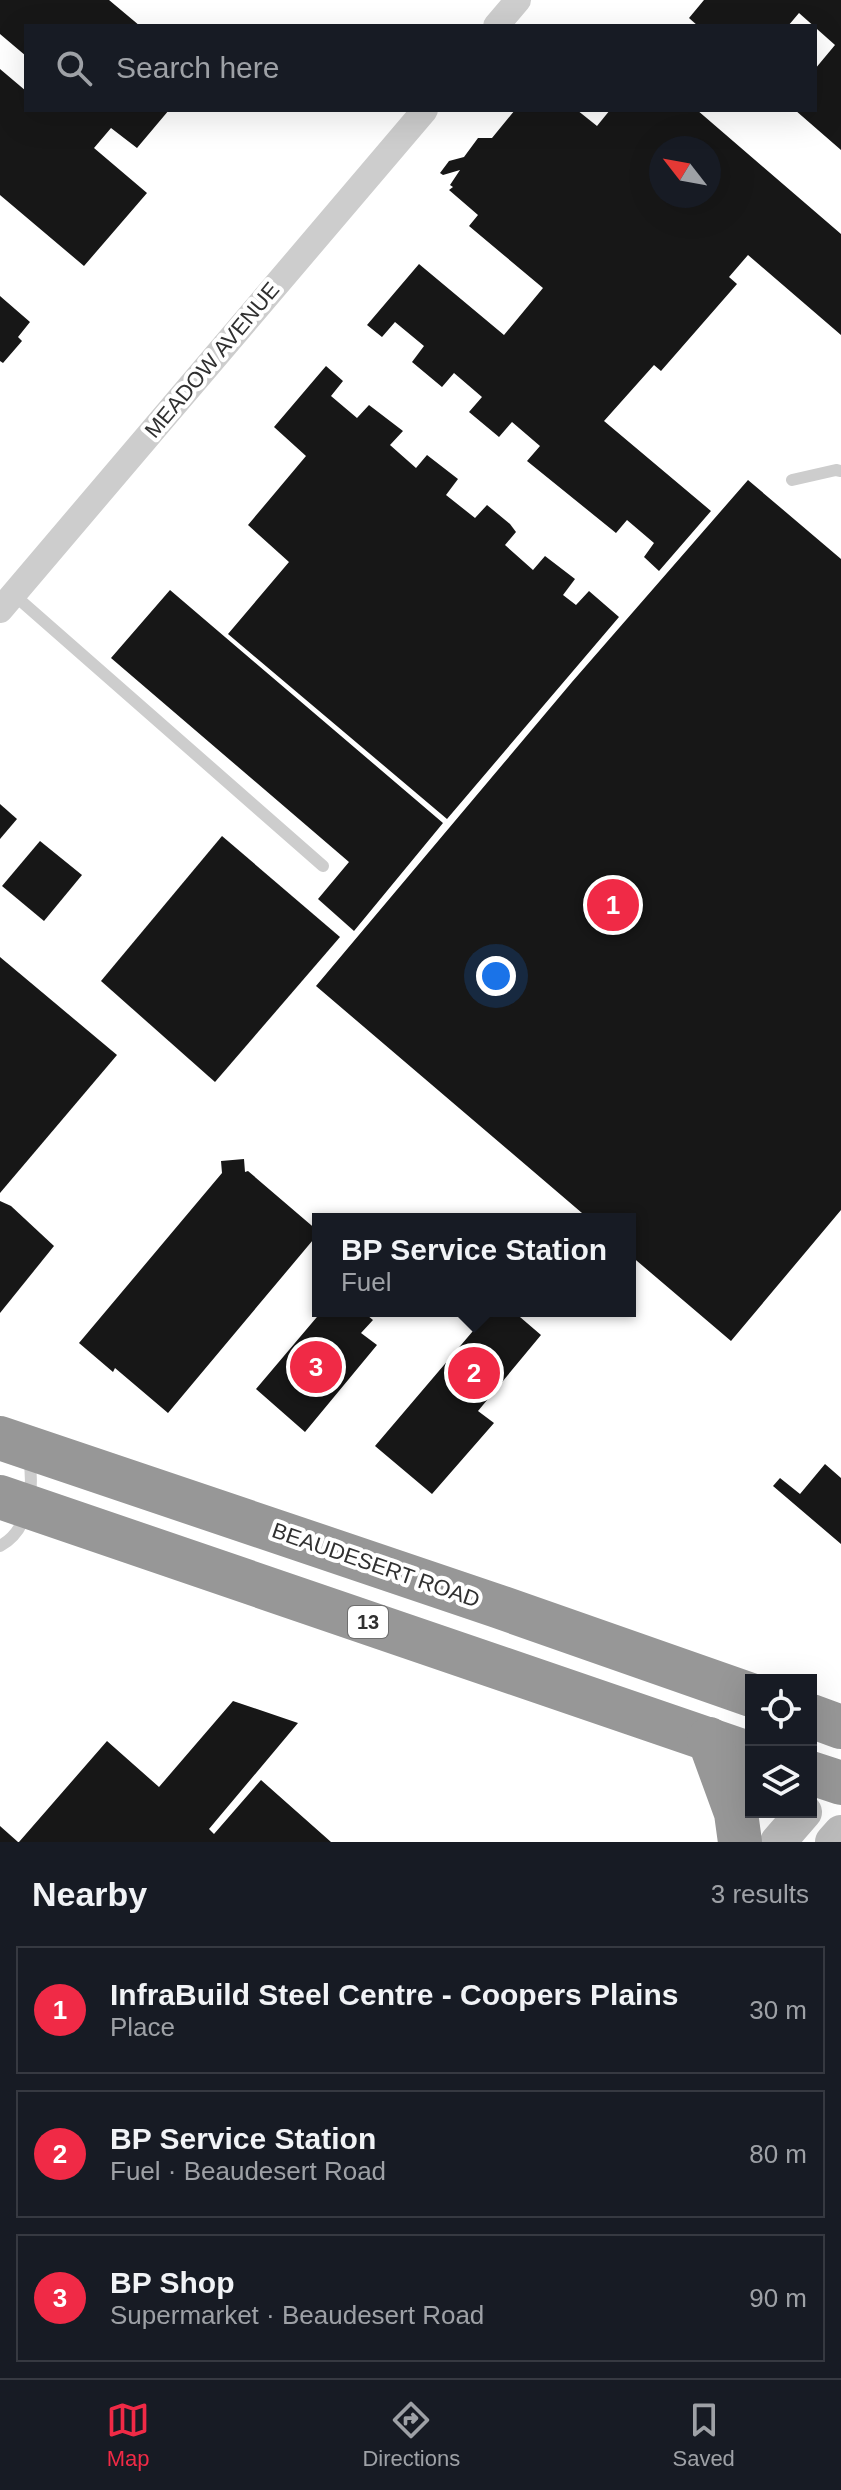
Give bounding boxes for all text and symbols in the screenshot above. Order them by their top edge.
search box [24,24,817,112]
icon: search [52,46,96,90]
text: Search here [116,51,279,84]
north arrow [649,136,721,208]
street label: MEADOW AVENUE [140,277,284,443]
pin: 1 [587,875,639,935]
your location [476,956,516,996]
popup [312,1213,636,1317]
text: BP Service Station [341,1233,607,1266]
text: Fuel [341,1267,391,1297]
pin: 3 [290,1337,342,1397]
pin: 2 [448,1343,500,1403]
street label: BEAUDESERT ROAD [269,1518,483,1612]
road number: 13 [348,1606,388,1638]
map controls [745,1674,817,1818]
button: locate [745,1674,817,1746]
button: layers [745,1746,817,1818]
text: Nearby [32,1875,147,1913]
text: 3 results [711,1879,809,1909]
text: InfraBuild Steel Centre - Coopers Plains [110,1978,678,2011]
text: 1 [53,1995,67,2025]
text: 30 m [749,1995,807,2025]
text: Place [110,2012,175,2042]
text: BP Service Station [110,2122,376,2155]
text: 2 [53,2139,67,2169]
text: 80 m [749,2139,807,2169]
text: Fuel · Beaudesert Road [110,2156,386,2186]
text: BP Shop [110,2266,234,2299]
text: 3 [53,2283,67,2313]
text: 90 m [749,2283,807,2313]
text: Supermarket · Beaudesert Road [110,2300,484,2330]
tab: Map [106,2398,150,2472]
tab: Directions [362,2398,460,2472]
tab: Saved [672,2398,735,2472]

